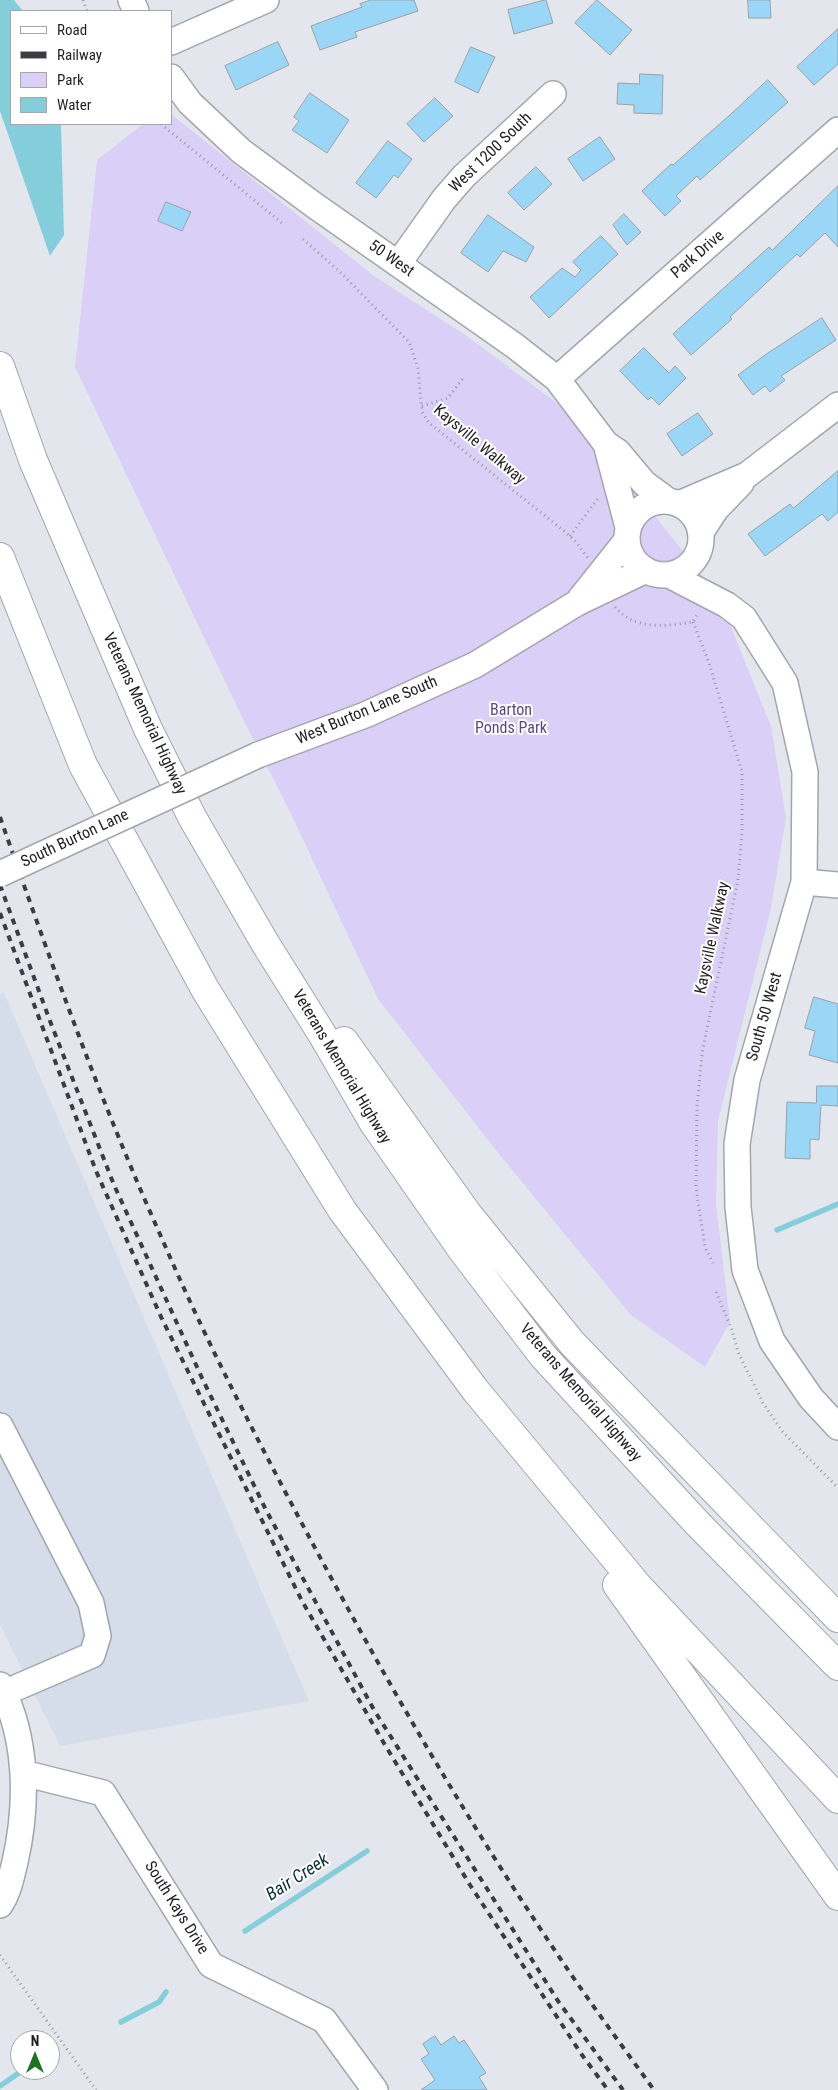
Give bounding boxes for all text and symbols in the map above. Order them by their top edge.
legend [10,10,172,125]
text: Road [57,21,87,39]
text: Railway [57,46,102,64]
text: Park [57,71,84,89]
text: Water [57,96,91,114]
street label: West 1200 South [446,109,536,197]
street label: Park Drive [668,227,728,283]
street label: 50 West [365,237,417,281]
street label: Kaysville Walkway [429,401,529,489]
street label: Veterans Memorial Highway [98,630,190,798]
street label: West Burton Lane South [293,673,441,749]
park label: Barton Ponds Park [475,701,547,739]
street label: South Burton Lane [18,806,132,872]
street label: Kaysville Walkway [692,880,734,996]
street label: South 50 West [743,971,787,1063]
street label: Veterans Memorial Highway [287,986,395,1148]
street label: Veterans Memorial Highway [515,1320,645,1466]
water label: Bair Creek [263,1850,333,1906]
street label: South Kays Drive [140,1858,212,1958]
north arrow [10,2030,60,2080]
text: N [31,2033,39,2049]

